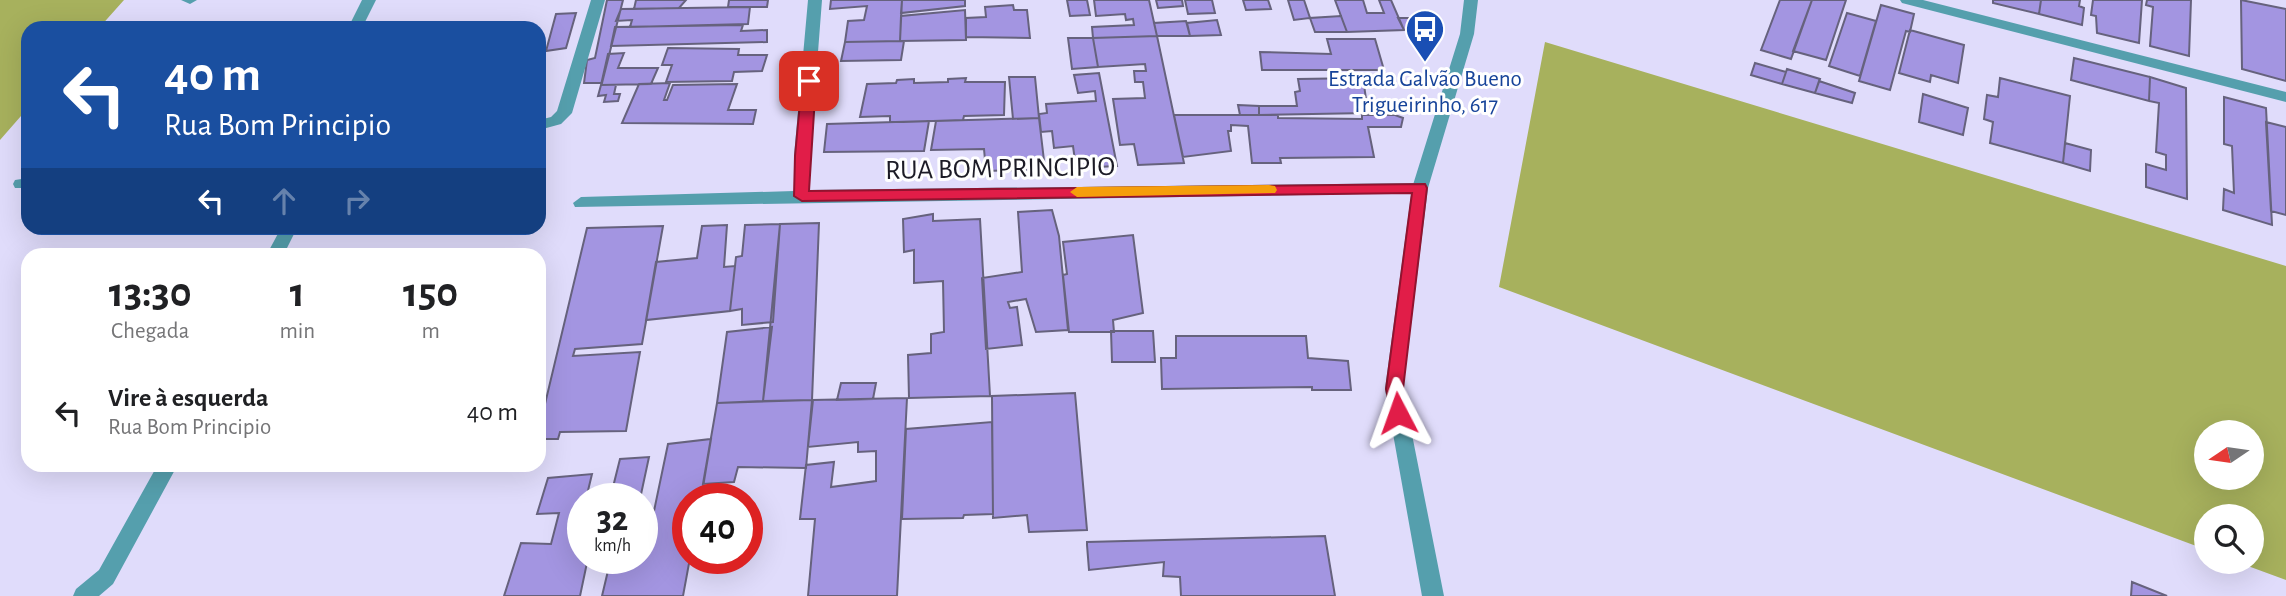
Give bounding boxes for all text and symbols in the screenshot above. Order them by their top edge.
bus stop icon: Estrada Galvão Bueno Trigueirinho, 617 [1404,8,1446,63]
icon: left [49,49,140,140]
text: 40 m [164,51,261,100]
pin [779,51,839,111]
icon: arrive [790,62,828,100]
place label: Estrada Galvão Bueno Trigueirinho, 617 [1328,68,1522,117]
text: Rua Bom Principio [164,109,391,141]
street label: RUA BOM PRINCIPIO [885,153,1115,185]
icon: left [192,182,230,220]
icon: ahead [265,182,303,220]
icon: right [338,182,376,220]
text: 13:30 [109,272,192,314]
text: 1 [290,272,305,314]
text: 150 [403,272,458,314]
text: Chegada [111,320,189,343]
text: min [279,320,315,343]
text: m [421,320,440,343]
position arrow [1361,376,1435,450]
text: Vire à esquerda [108,385,269,411]
icon: left [49,394,87,432]
text: 40 m [467,399,518,425]
text: Rua Bom Principio [108,416,271,439]
north arrow [2194,420,2264,490]
map controls [2194,420,2264,574]
speed limit sign: 40 [672,483,763,574]
text: 32 [597,502,628,537]
button: search [2194,504,2264,574]
text: km/h [594,537,631,555]

